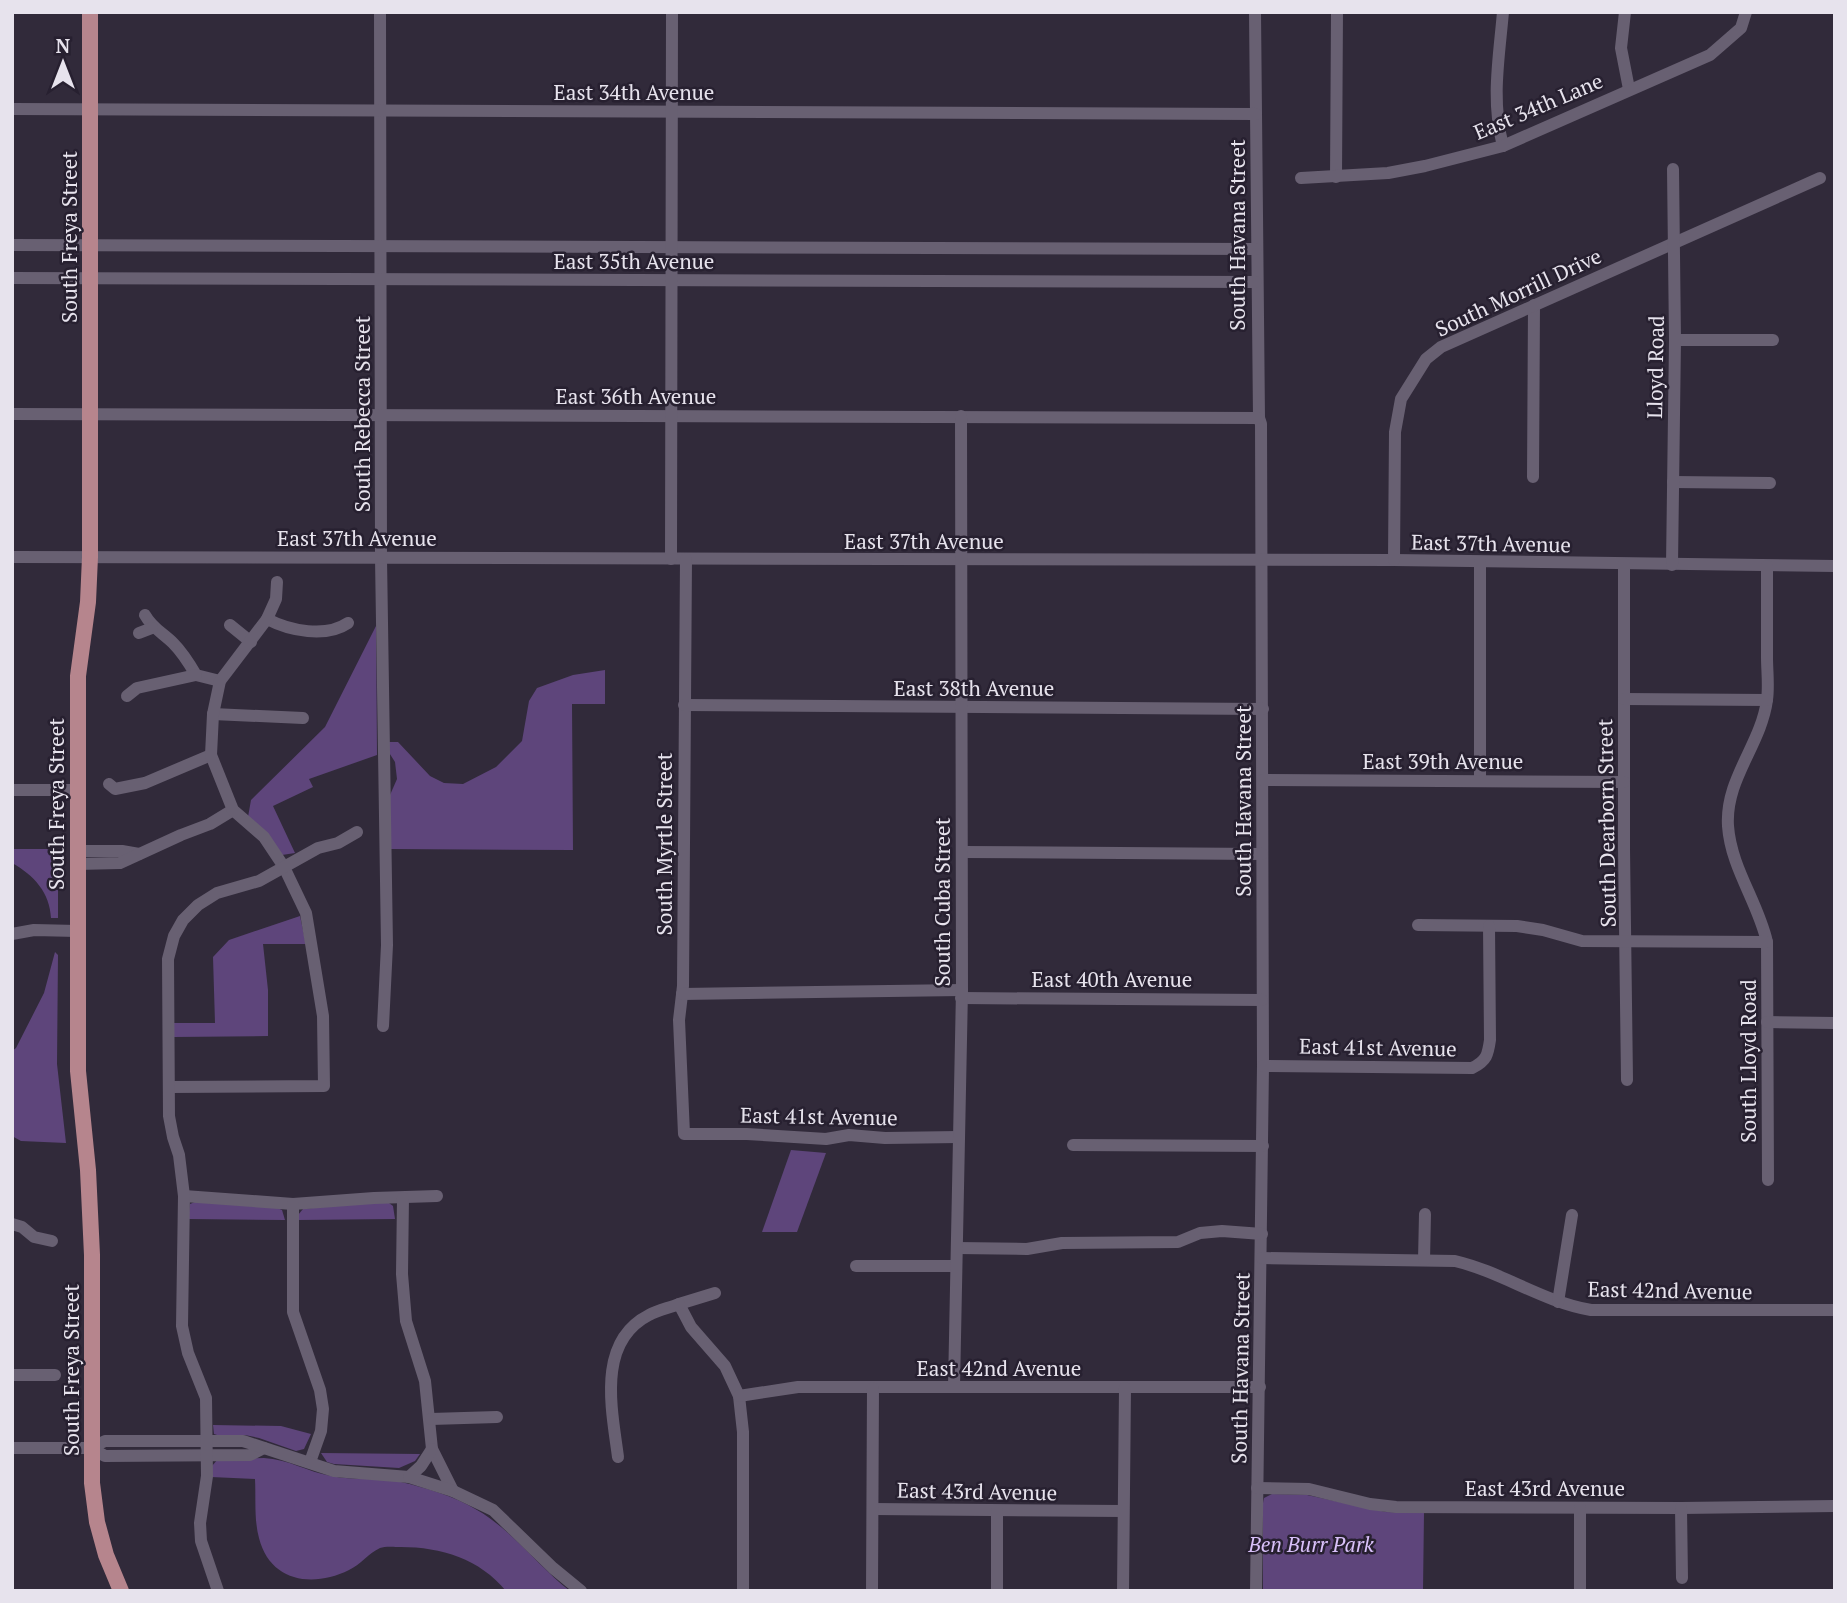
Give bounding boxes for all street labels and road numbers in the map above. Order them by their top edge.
street label: East 34th Lane [1469,66,1607,146]
street label: East 34th Avenue [554,78,714,106]
street label: South Havana Street [1223,139,1251,331]
street label: South Freya Street [55,151,83,323]
street label: South Morrill Drive [1430,241,1606,343]
street label: East 35th Avenue [554,247,714,275]
street label: South Rebecca Street [348,315,376,512]
street label: Lloyd Road [1640,315,1670,419]
street label: East 36th Avenue [556,382,716,410]
street label: East 37th Avenue [277,524,437,552]
street label: East 37th Avenue [844,527,1004,555]
street label: East 37th Avenue [1411,528,1571,558]
street label: East 38th Avenue [894,674,1054,702]
street label: South Havana Street [1229,705,1257,897]
street label: South Freya Street [42,718,70,890]
street label: South Dearborn Street [1590,718,1622,928]
street label: East 39th Avenue [1363,747,1523,775]
street label: South Myrtle Street [650,752,678,935]
street label: South Cuba Street [928,817,956,986]
street label: East 40th Avenue [1032,965,1192,993]
street label: South Lloyd Road [1734,979,1762,1143]
street label: East 41st Avenue [1299,1032,1457,1062]
street label: East 41st Avenue [740,1101,898,1131]
street label: South Havana Street [1224,1272,1256,1464]
street label: East 42nd Avenue [1587,1275,1753,1305]
street label: South Freya Street [57,1284,85,1456]
street label: East 42nd Avenue [917,1354,1081,1382]
street label: East 43rd Avenue [1465,1474,1625,1502]
street label: East 43rd Avenue [897,1476,1057,1506]

